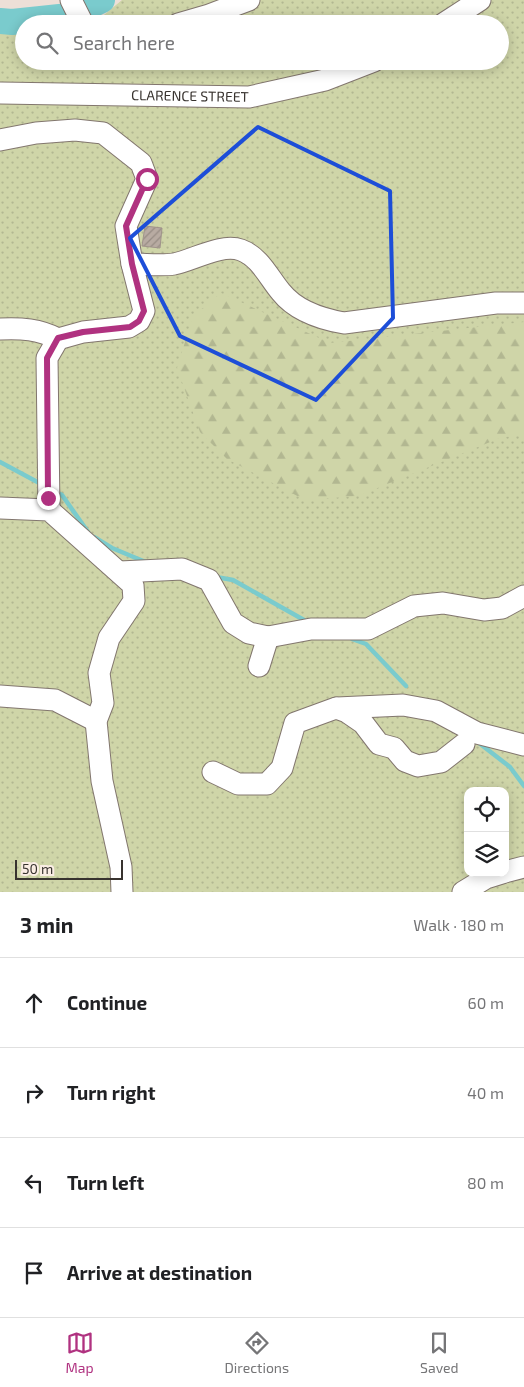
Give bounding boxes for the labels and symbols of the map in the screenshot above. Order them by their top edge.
street label: CLARENCE STREET [131,86,249,105]
route start [136,168,159,191]
route end [37,487,60,510]
scale bar [15,857,122,880]

